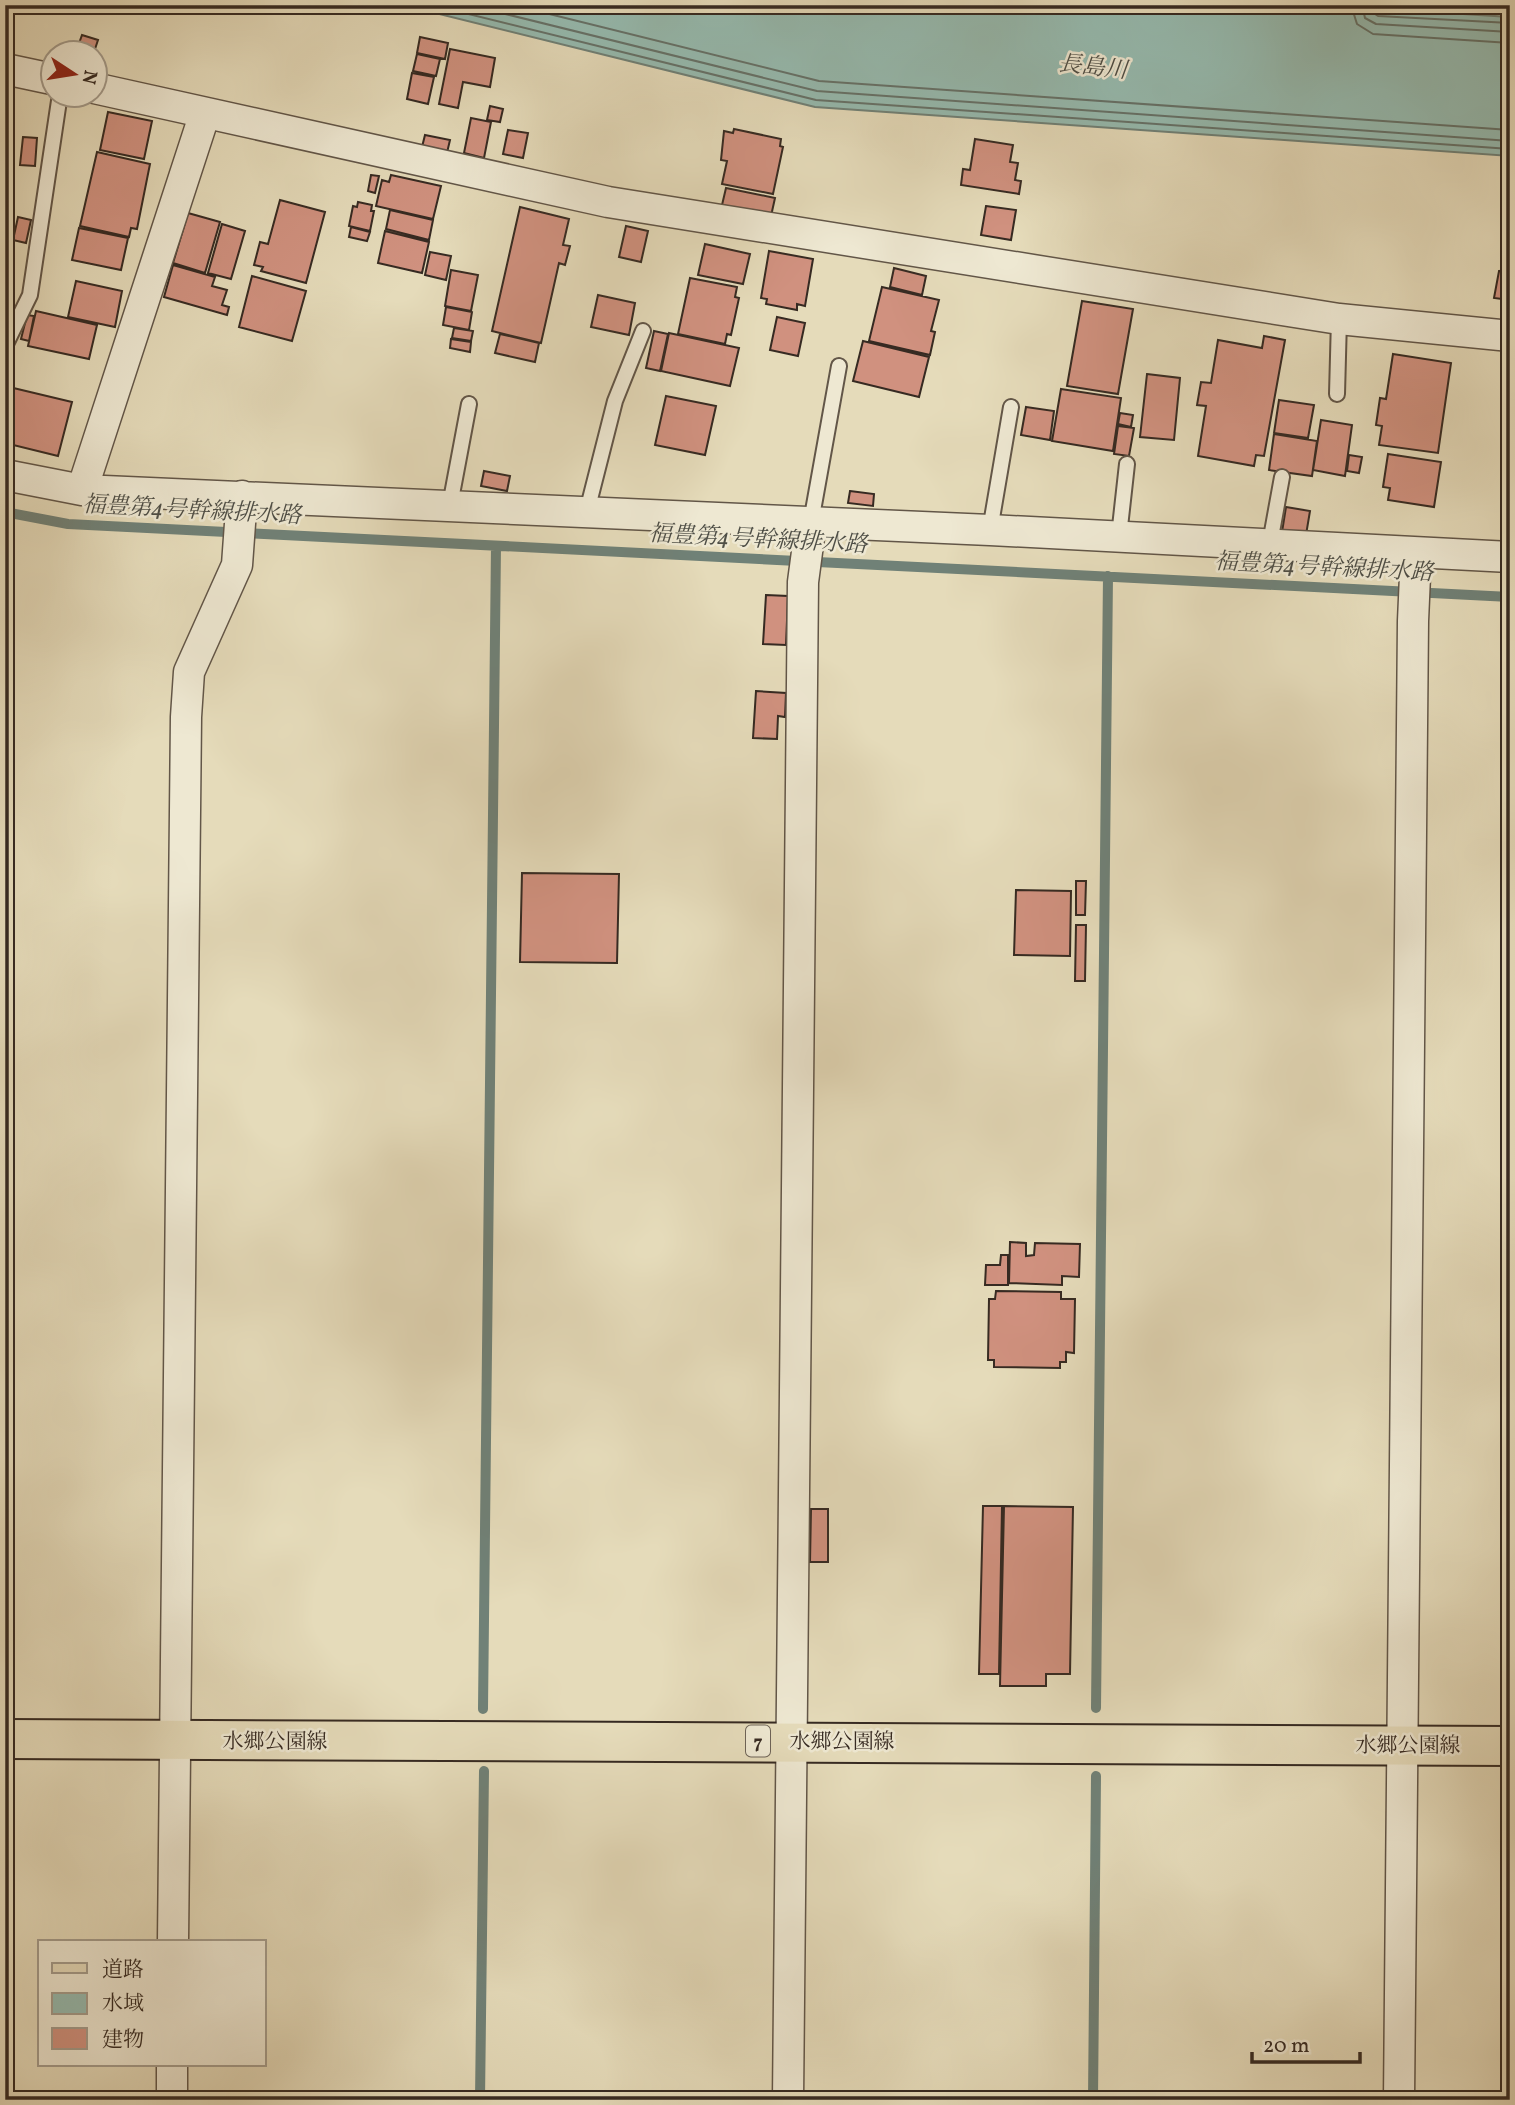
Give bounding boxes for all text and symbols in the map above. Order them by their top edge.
north arrow [38,38,108,108]
water label: 長島川 [1057,48,1132,88]
text: N [74,68,103,87]
water label: 福豊第4号幹線排水路 [82,489,304,533]
water label: 福豊第4号幹線排水路 [648,518,870,562]
water label: 福豊第4号幹線排水路 [1214,546,1436,590]
road number: 7 [746,1726,770,1756]
street label: 水郷公園線 [223,1728,328,1757]
street label: 水郷公園線 [790,1728,895,1757]
street label: 水郷公園線 [1356,1732,1461,1761]
legend [38,1940,266,2066]
text: 道路 [102,1956,144,1985]
text: 水域 [102,1990,144,2019]
scale bar [1252,2021,1361,2065]
text: 建物 [102,2026,144,2055]
text: 20 m [1263,2032,1309,2061]

